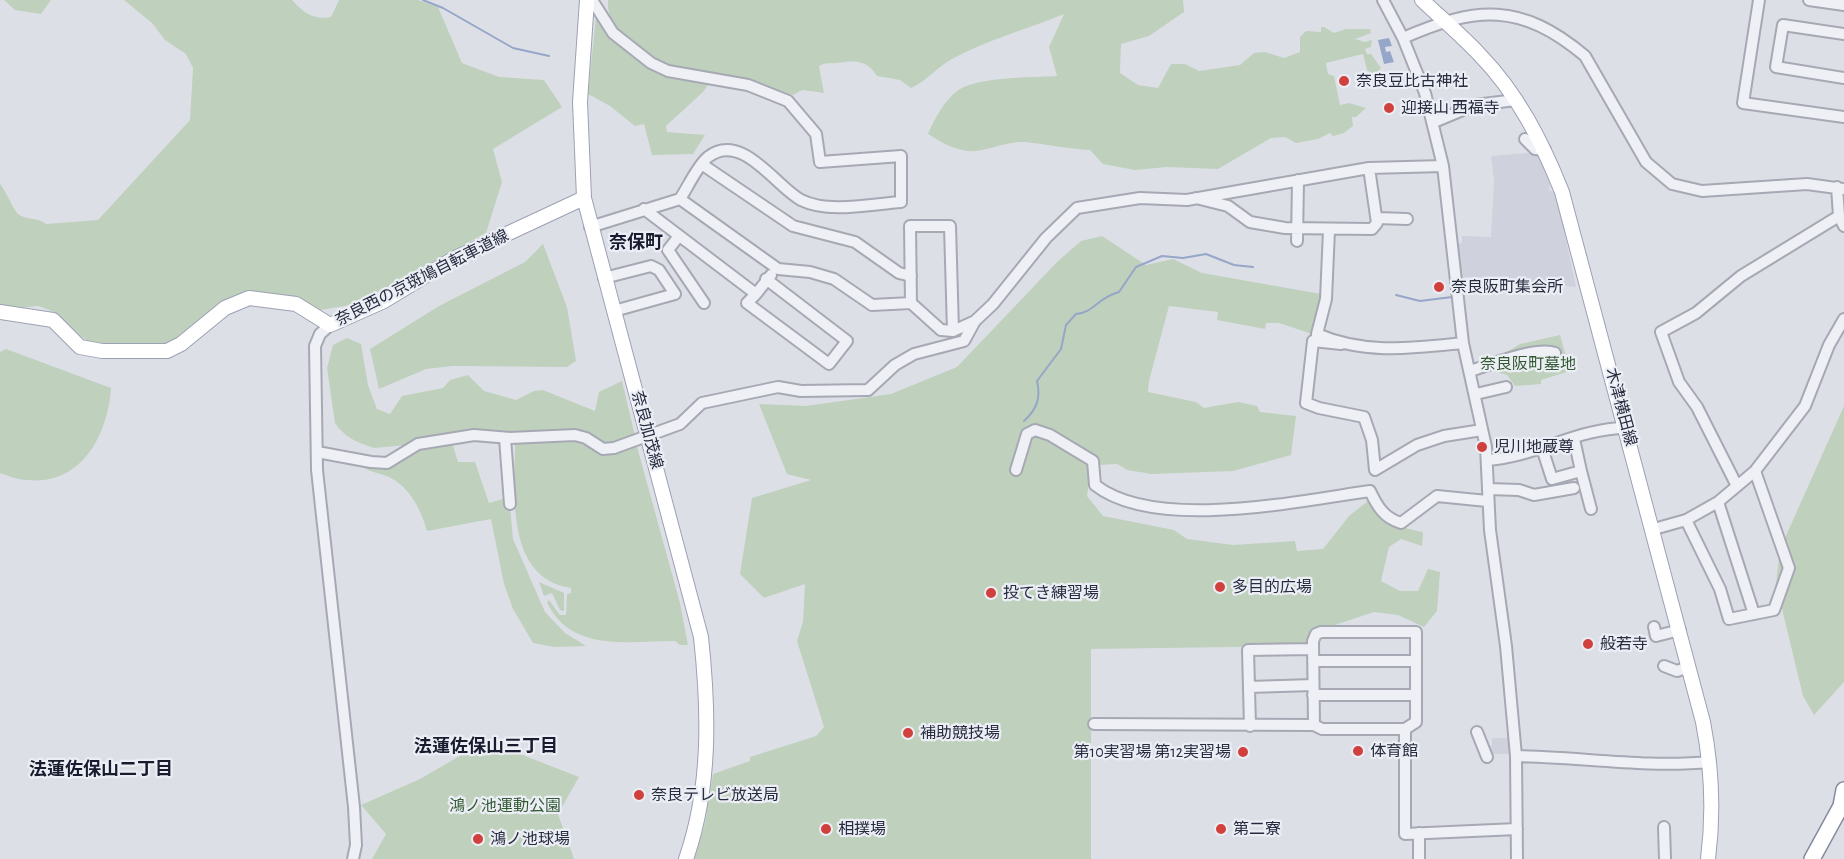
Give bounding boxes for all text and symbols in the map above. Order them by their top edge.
place label: 奈良豆比古神社 [1356,71,1468,91]
marker: 奈良豆比古神社 [1337,74,1351,88]
place label: 迎接山 西福寺 [1401,98,1500,118]
marker: 迎接山 西福寺 [1382,101,1396,115]
street label: 奈良西の京斑鳩自転車道線 [332,226,512,330]
district label: 奈保町 [609,232,663,254]
place label: 奈良阪町集会所 [1451,277,1563,297]
marker: 奈良阪町集会所 [1432,280,1446,294]
park label: 奈良阪町墓地 [1480,354,1576,374]
street label: 木津横田線 [1601,366,1641,448]
street label: 奈良加茂線 [627,389,667,471]
place label: 児川地蔵尊 [1494,437,1574,457]
marker: 児川地蔵尊 [1475,440,1489,454]
place label: 多目的広場 [1232,577,1312,597]
marker: 多目的広場 [1213,580,1227,594]
place label: 投てき練習場 [1003,583,1099,603]
marker: 投てき練習場 [984,586,998,600]
place label: 般若寺 [1600,634,1648,654]
marker: 般若寺 [1581,637,1595,651]
place label: 補助競技場 [920,723,1000,743]
marker: 補助競技場 [901,726,915,740]
district label: 法蓮佐保山三丁目 [414,736,558,758]
place label: 体育館 [1370,741,1418,761]
place label: 第10実習場 第12実習場 [1074,742,1231,762]
marker: 体育館 [1351,744,1365,758]
marker: 第10実習場 第12実習場 [1236,745,1250,759]
district label: 法蓮佐保山二丁目 [29,759,173,781]
place label: 奈良テレビ放送局 [651,785,779,805]
marker: 奈良テレビ放送局 [632,788,646,802]
park label: 鴻ノ池運動公園 [449,796,561,816]
place label: 相撲場 [838,819,886,839]
place label: 第二寮 [1233,819,1281,839]
marker: 相撲場 [819,822,833,836]
marker: 第二寮 [1214,822,1228,836]
place label: 鴻ノ池球場 [490,829,570,849]
marker: 鴻ノ池球場 [471,832,485,846]

